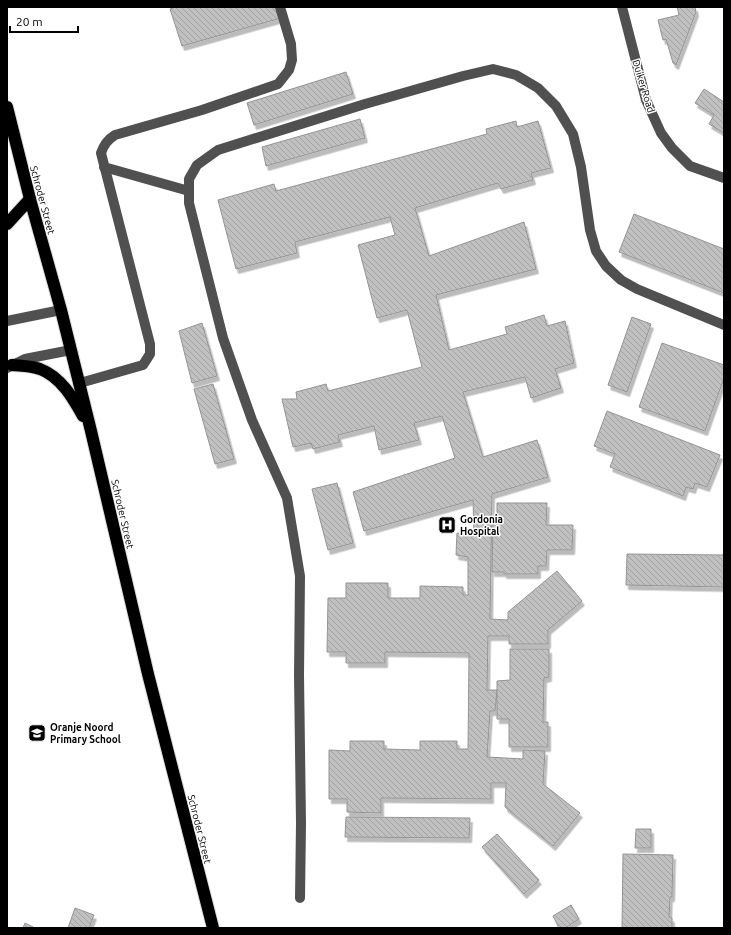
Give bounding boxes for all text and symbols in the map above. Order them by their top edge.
scale bar [10,8,78,34]
text: 20 m [16,15,43,28]
street label: Duiker Road [630,58,657,114]
street label: Schroder Street [28,165,57,236]
street label: Schroder Street [109,478,136,550]
place label: Gordonia Hospital [460,514,503,537]
hospital icon: Gordonia Hospital [437,515,457,535]
place label: Oranje Noord Primary School [50,722,121,745]
school or university icon: Oranje Noord Primary School [27,723,47,743]
street label: Schroder Street [186,794,213,865]

